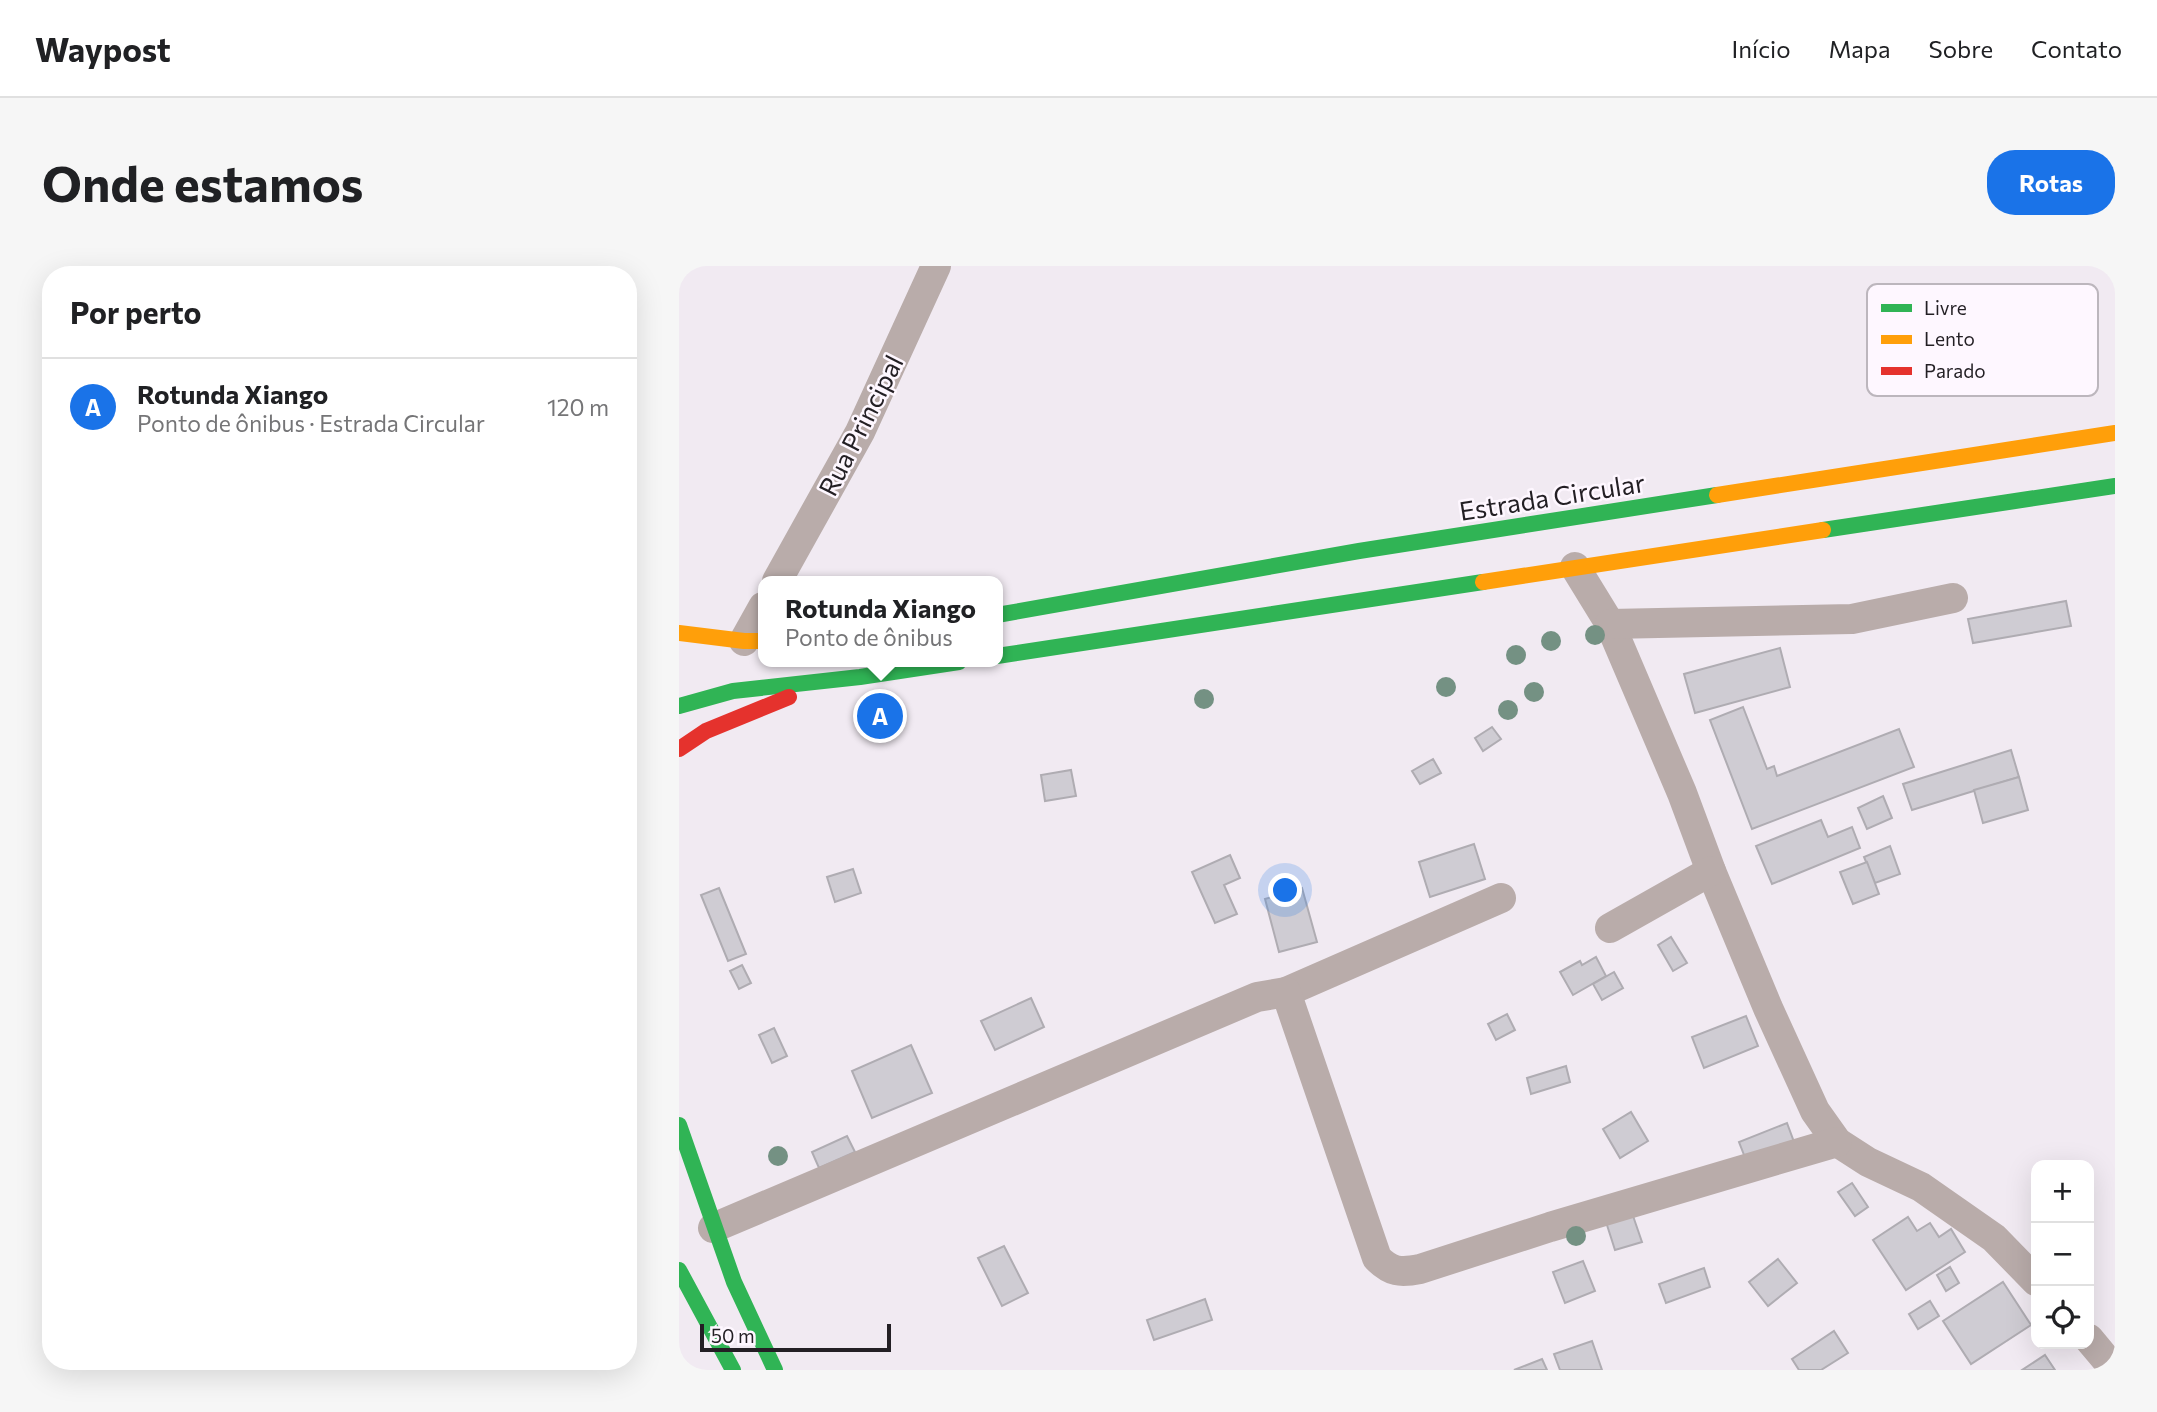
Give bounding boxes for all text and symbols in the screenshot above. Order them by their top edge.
text: Waypost [35,28,171,69]
text: Início [1732,34,1791,63]
text: Mapa [1829,34,1891,63]
text: Sobre [1929,34,1993,63]
text: Contato [2031,34,2122,63]
button: Rotas [1987,150,2115,215]
text: Onde estamos [42,152,363,212]
legend [1867,284,2098,396]
text: Por perto [70,293,202,330]
text: Livre [1924,296,1967,319]
text: Lento [1924,327,1975,350]
street label: Rua Principal [811,349,909,501]
text: Parado [1924,359,1986,382]
text: Rotunda Xiango [137,378,328,409]
text: A [85,393,101,421]
text: 120 m [547,393,609,421]
text: Ponto de ônibus · Estrada Circular [137,409,485,437]
street label: Estrada Circular [1457,466,1647,526]
popup [758,576,1003,667]
text: Rotunda Xiango [785,592,976,623]
text: Ponto de ônibus [785,623,953,651]
pin: A [857,690,903,742]
your location [1268,873,1302,907]
map controls [2031,1160,2094,1349]
button: + [2031,1160,2094,1223]
button: − [2031,1223,2094,1286]
button: locate [2031,1286,2094,1349]
scale bar [700,1321,891,1353]
text: 50 m [711,1324,755,1347]

